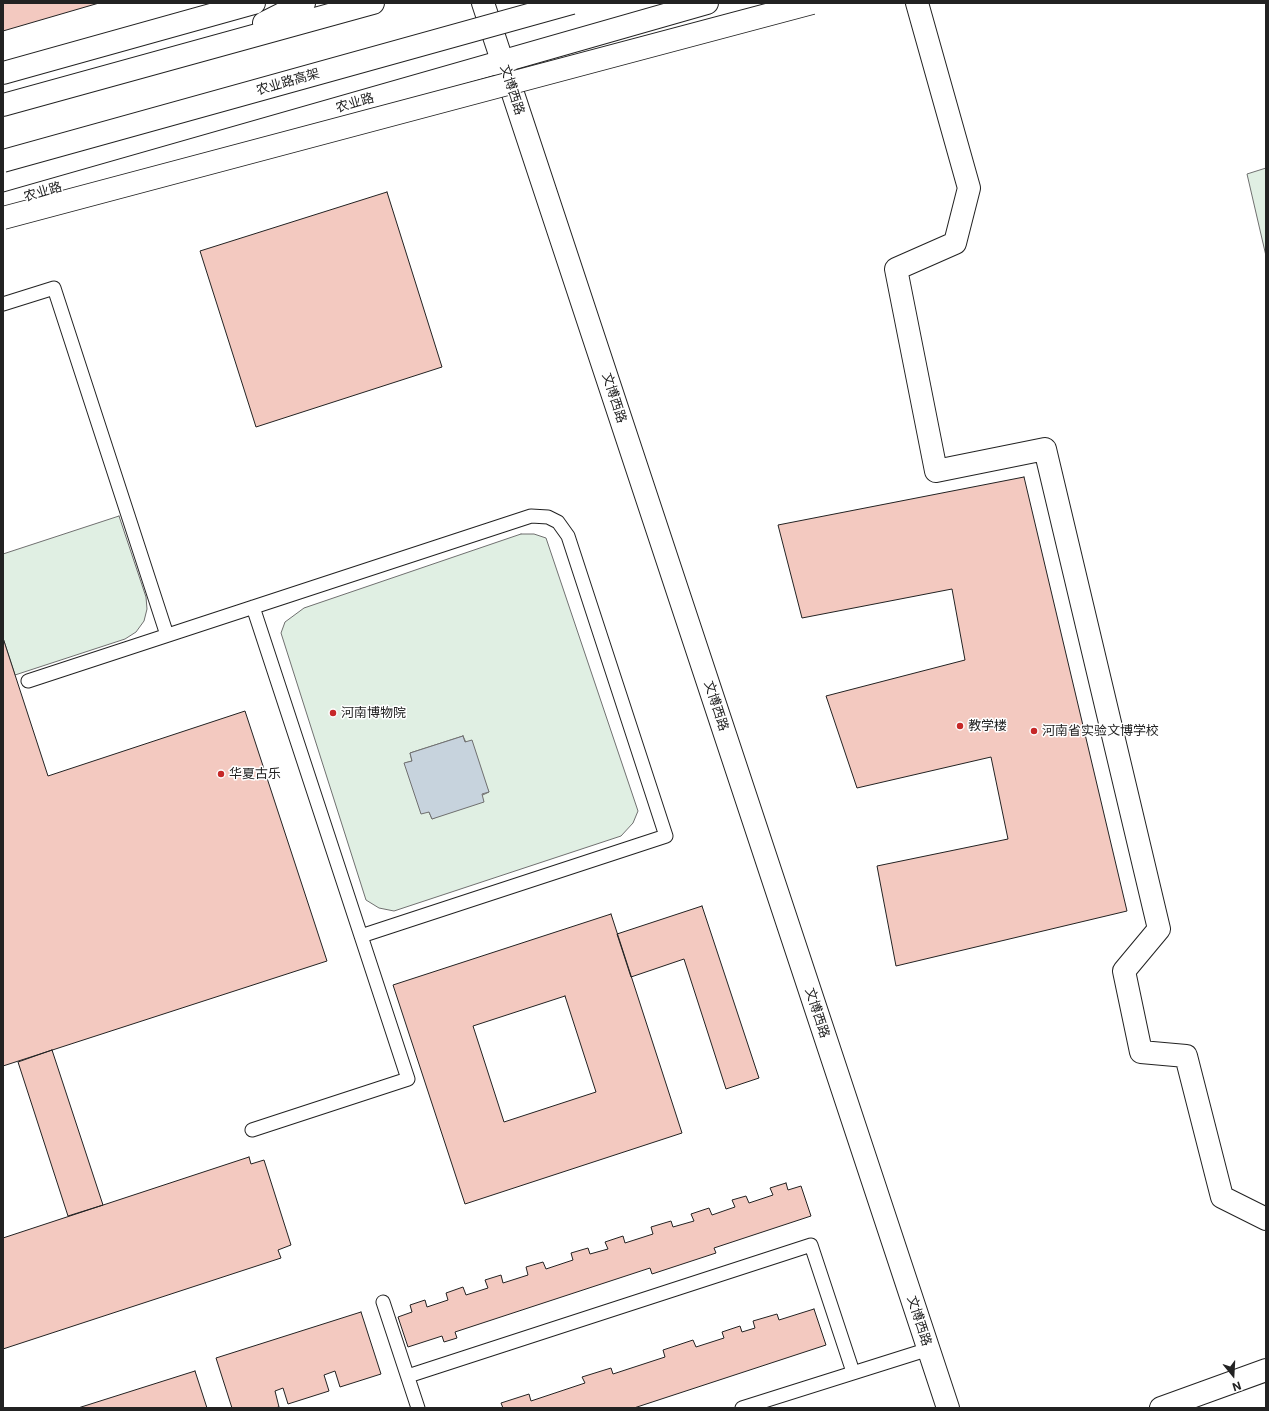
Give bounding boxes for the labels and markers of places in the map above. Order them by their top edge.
place label: 河南博物院 [341,705,406,721]
marker: 河南博物院 [328,708,338,718]
place label: 教学楼 [968,718,1007,734]
marker: 教学楼 [955,721,965,731]
place label: 河南省实验文博学校 [1042,723,1159,739]
marker: 河南省实验文博学校 [1029,726,1039,736]
place label: 华夏古乐 [229,766,281,782]
marker: 华夏古乐 [216,769,226,779]

